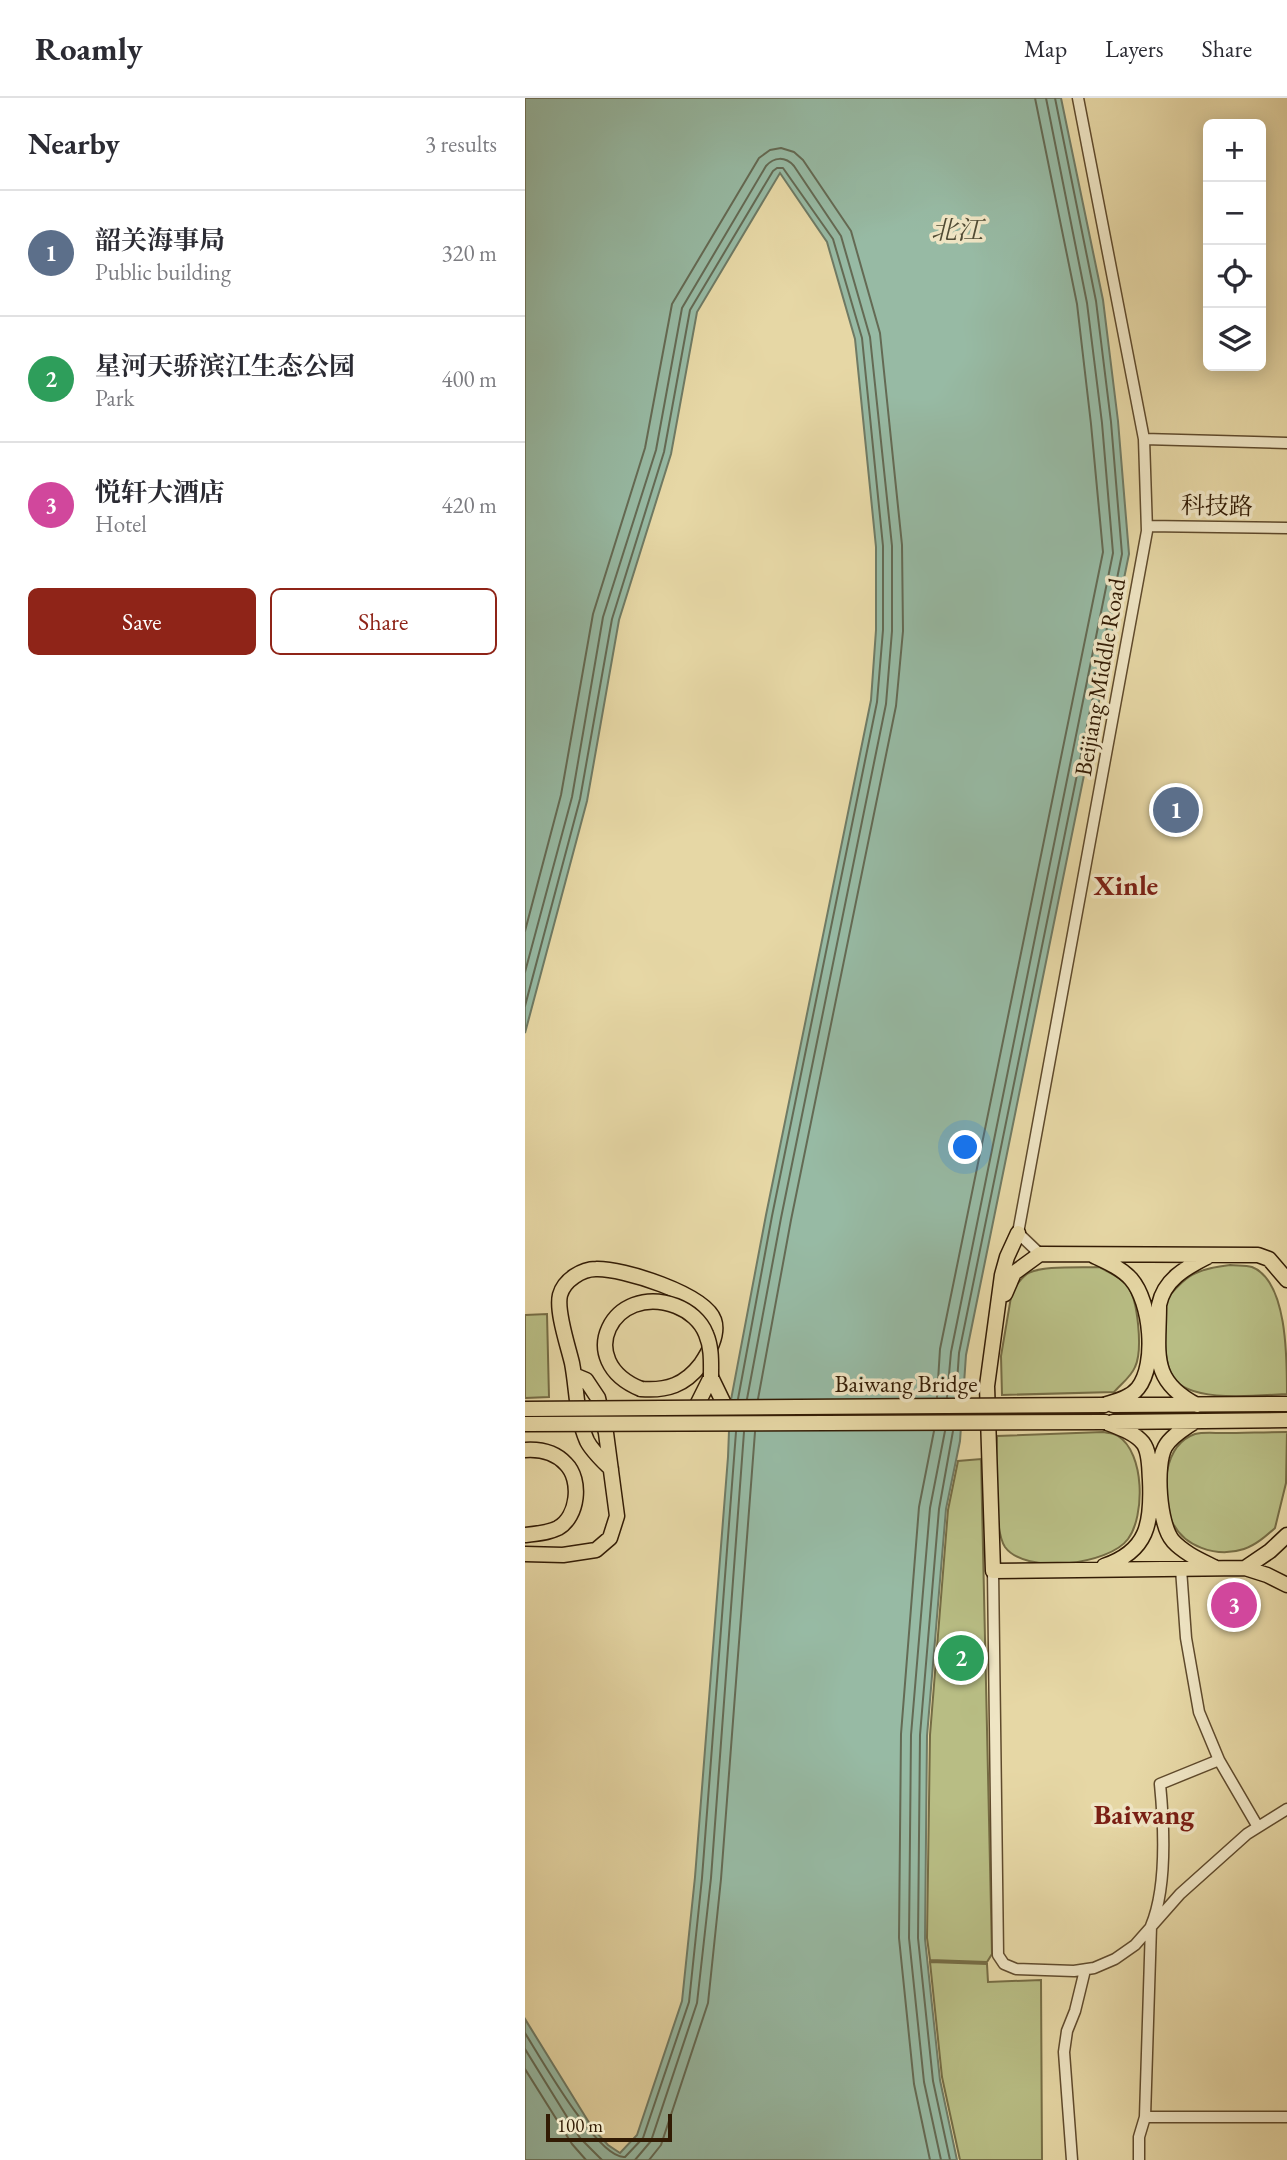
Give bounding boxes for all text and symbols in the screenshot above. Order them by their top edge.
text: Roamly [35,27,143,70]
text: Map [1024,33,1067,64]
text: Layers [1105,33,1164,64]
text: Share [1202,33,1252,64]
map controls [1203,119,1266,371]
button: + [1203,119,1266,182]
text: Nearby [28,124,120,163]
text: 3 results [425,129,497,159]
button: − [1203,182,1266,245]
water label: 北江 [931,213,987,247]
text: 韶关海事局 [95,223,225,257]
text: 1 [45,238,57,268]
text: 320 m [441,238,497,268]
button: locate [1203,245,1266,308]
text: Public building [95,257,231,287]
button: layers [1203,308,1266,371]
text: 星河天骄滨江生态公园 [95,349,355,383]
text: 2 [45,364,57,394]
text: 400 m [441,364,497,394]
text: Park [95,383,134,413]
text: 悦轩大酒店 [95,475,225,509]
street label: 科技路 [1181,489,1253,522]
text: 3 [45,490,57,520]
text: 420 m [441,490,497,520]
text: Hotel [95,509,147,539]
street label: Beijiang Middle Road [1067,575,1132,778]
button: Save [28,588,256,655]
button: Share [270,588,497,655]
pin: 1 [1153,784,1199,836]
district label: Xinle [1093,867,1158,903]
your location [948,1130,982,1164]
street label: Baiwang Bridge [834,1368,978,1399]
pin: 3 [1211,1579,1257,1631]
pin: 2 [938,1632,984,1684]
district label: Baiwang [1094,1796,1195,1832]
scale bar [546,2111,672,2143]
text: 100 m [557,2113,603,2138]

